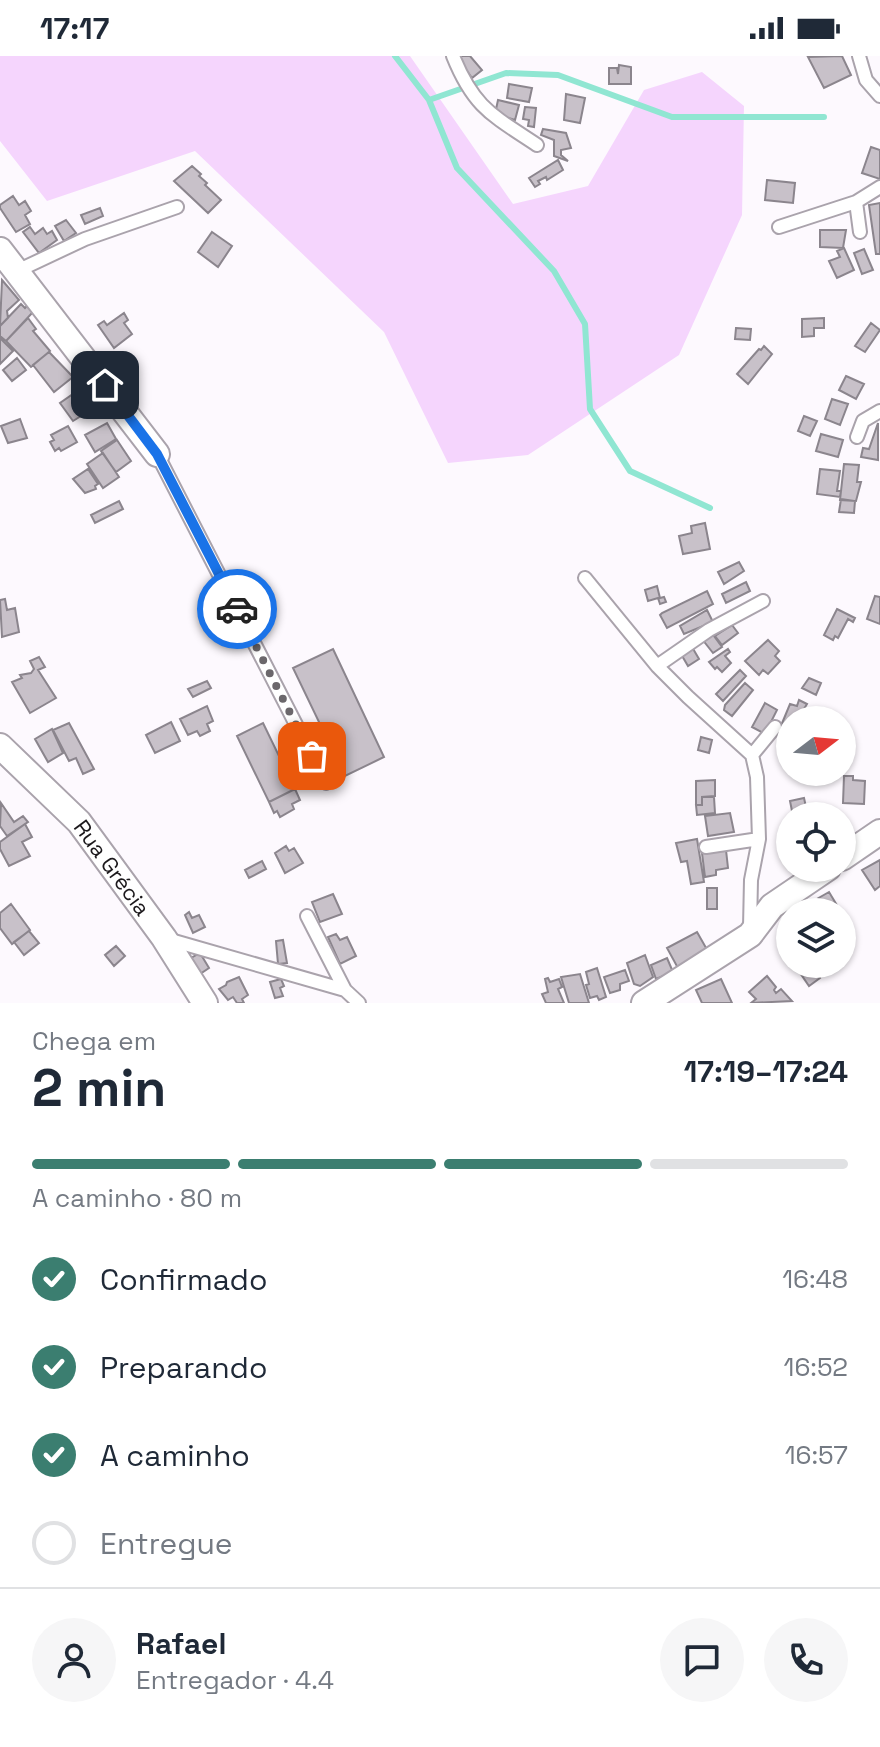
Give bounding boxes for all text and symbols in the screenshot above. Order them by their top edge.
text: 17:17 [40,9,109,48]
pin [71,351,139,419]
icon: home [83,363,127,407]
courier [197,569,277,649]
icon: car [215,587,259,631]
north arrow [776,706,856,786]
map controls [776,706,856,978]
pin [278,722,346,790]
icon: bag [290,734,334,778]
button: locate [776,802,856,882]
street label: Rua Grécia [68,814,157,921]
button: layers [776,898,856,978]
text: Chega em [32,1024,156,1058]
text: 17:19–17:24 [684,1052,848,1091]
text: 2 min [32,1055,166,1121]
text: A caminho · 80 m [32,1181,242,1215]
icon: check [32,1257,76,1301]
text: Confirmado [100,1260,267,1299]
text: 16:48 [782,1262,848,1296]
icon: check [32,1345,76,1389]
text: Preparando [100,1348,267,1387]
text: 16:52 [784,1350,848,1384]
icon: check [32,1433,76,1477]
text: A caminho [100,1436,250,1475]
text: 16:57 [785,1438,848,1472]
text: Entregue [100,1524,233,1563]
button: person [32,1618,116,1702]
button: chat [660,1618,744,1702]
button: phone [764,1618,848,1702]
text: Rafael [136,1624,226,1663]
text: Entregador · 4.4 [136,1663,334,1697]

